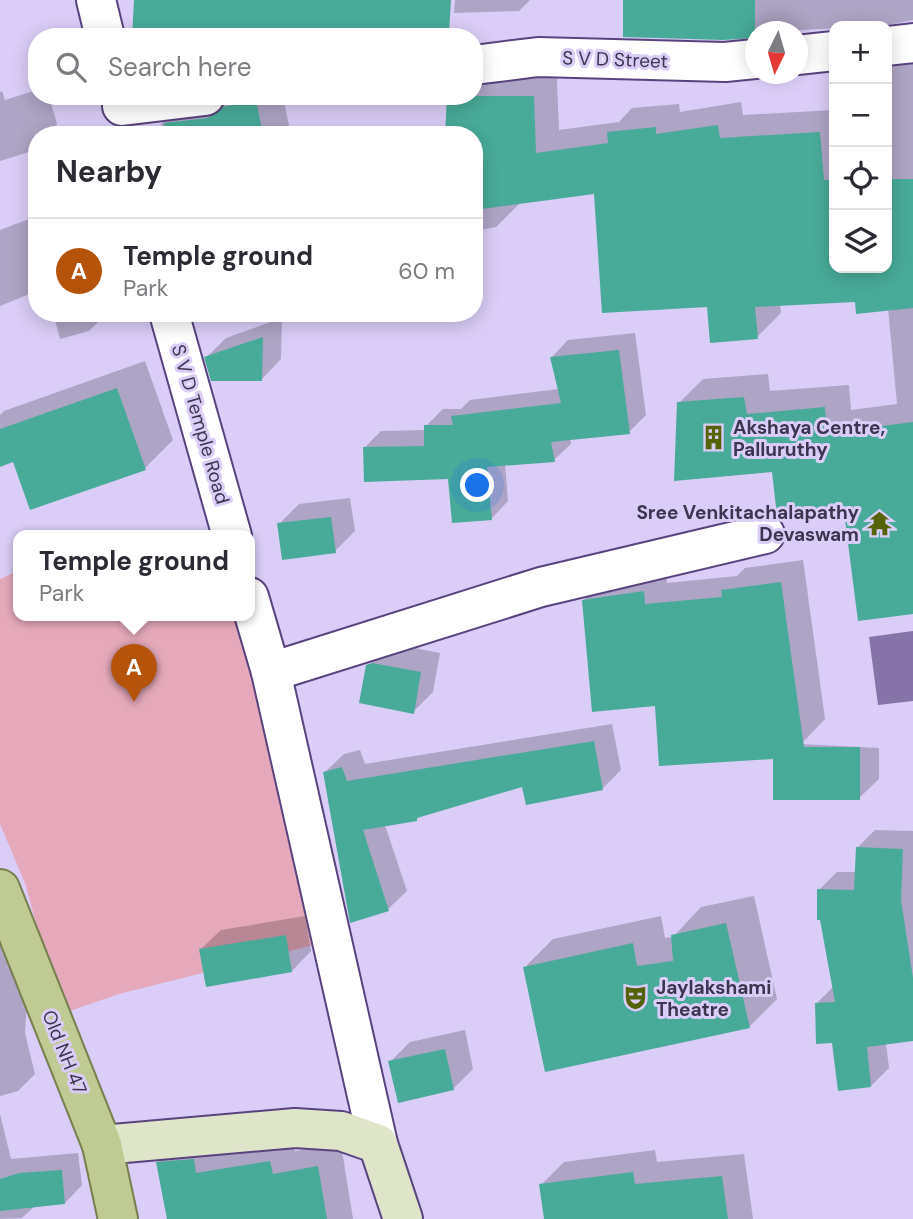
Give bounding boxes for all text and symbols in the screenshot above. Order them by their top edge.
north arrow [745,21,808,84]
map controls [829,21,892,273]
button: + [829,21,892,84]
search box [28,28,483,105]
street label: S V D Street [562,45,668,74]
icon: search [52,48,90,86]
text: Search here [108,50,251,84]
button: − [829,84,892,147]
button: locate [829,147,892,210]
text: Nearby [56,152,162,191]
button: layers [829,210,892,273]
text: Temple ground [123,239,313,273]
text: A [71,256,87,286]
text: 60 m [398,256,455,286]
text: Park [123,273,168,303]
street label: S V D Temple Road [166,341,235,507]
place label: Akshaya Centre, Palluruthy [733,415,885,462]
building icon: Akshaya Centre, Palluruthy [699,424,727,452]
your location [460,468,494,502]
place label: Sree Venkitachalapathy Devaswam [636,500,860,547]
temple icon: Sree Venkitachalapathy Devaswam [865,509,893,537]
popup [13,530,255,621]
text: Temple ground [39,544,229,578]
text: Park [39,578,84,608]
pin: A [111,644,157,702]
place label: Jaylakshami Theatre [656,975,771,1022]
theatre icon: Jaylakshami Theatre [622,984,650,1012]
street label: Old NH 47 [36,1006,93,1098]

